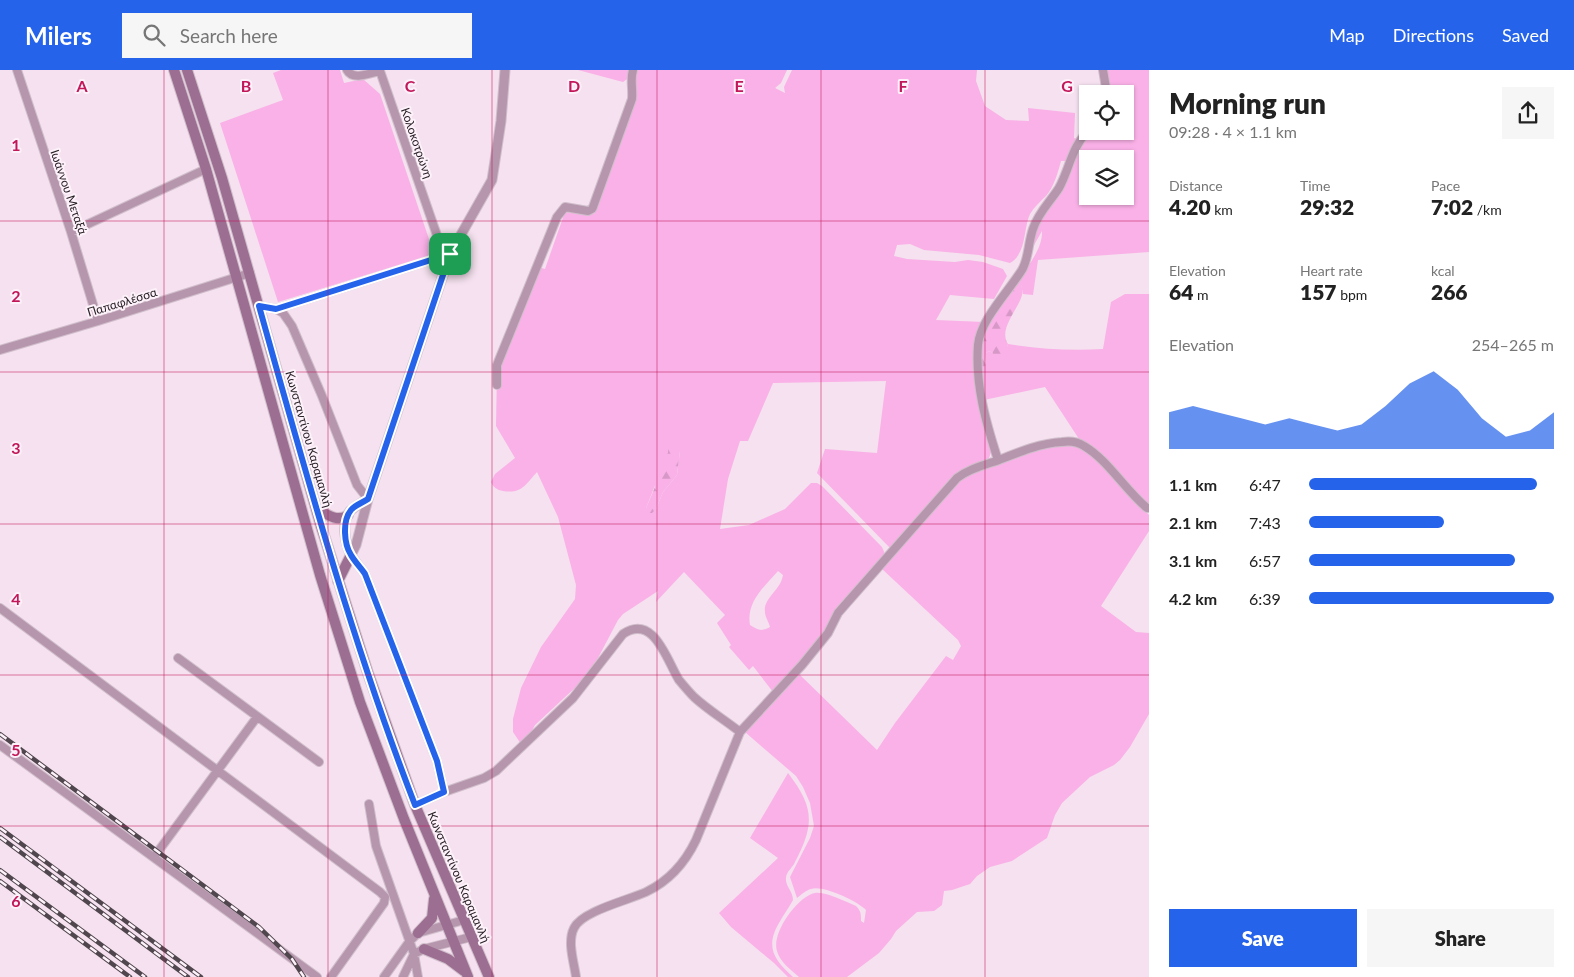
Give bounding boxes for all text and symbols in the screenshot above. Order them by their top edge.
search box [122,13,472,58]
text: Milers [25,21,92,50]
icon: search [140,21,168,49]
text: Search here [180,24,278,47]
text: Map [1329,24,1365,46]
text: Directions [1393,24,1474,46]
text: Saved [1502,24,1549,46]
text: A [75,76,88,95]
text: B [241,76,251,95]
text: C [405,76,416,95]
text: D [568,76,580,95]
text: E [734,76,744,95]
text: F [898,76,908,95]
text: G [1061,76,1073,95]
map controls [1079,85,1134,205]
button: locate [1079,85,1134,140]
text: Morning run [1169,86,1326,120]
button: share [1502,87,1554,139]
street label: Κολοκοτρώνη [398,106,436,180]
text: 09:28 · 4 × 1.1 km [1169,122,1297,141]
text: 1 [11,135,21,154]
street label: Ιωάννου Μεταξά [47,148,91,237]
button: layers [1079,150,1134,205]
text: Distance [1169,177,1223,194]
text: Time [1300,177,1331,194]
text: Pace [1431,177,1460,194]
text: 4.20 [1169,194,1211,219]
text: 29:32 [1300,194,1354,219]
text: 7:02 [1431,194,1473,219]
text: km [1211,201,1233,218]
text: /km [1473,201,1502,218]
pin [429,233,471,275]
icon: arrive [436,240,464,268]
text: Elevation [1169,262,1226,279]
text: Heart rate [1300,262,1363,279]
text: kcal [1431,262,1455,279]
text: 64 [1169,279,1193,304]
text: 157 [1300,279,1337,304]
text: 266 [1431,279,1468,304]
street label: Παπαφλέσσα [85,284,160,320]
text: 2 [11,286,21,305]
text: m [1193,286,1208,303]
text: bpm [1337,286,1367,303]
text: Elevation [1169,335,1234,354]
text: 254–265 m [1472,335,1554,354]
street label: Κωνσταντίνου Καραμανλή [282,369,336,509]
text: 3 [11,438,21,457]
text: 1.1 km [1169,475,1217,494]
text: 6:47 [1249,475,1281,494]
text: 2.1 km [1169,513,1217,532]
text: 7:43 [1249,513,1281,532]
text: 3.1 km [1169,551,1217,570]
text: 6:57 [1249,551,1281,570]
text: 4 [11,589,21,608]
text: 4.2 km [1169,589,1217,608]
text: 6:39 [1249,589,1281,608]
text: 5 [11,740,21,759]
street label: Κωνσταντίνου Καραμανλή [424,809,494,945]
text: 6 [11,891,21,910]
button: Save [1169,909,1357,967]
button: Share [1367,909,1554,967]

